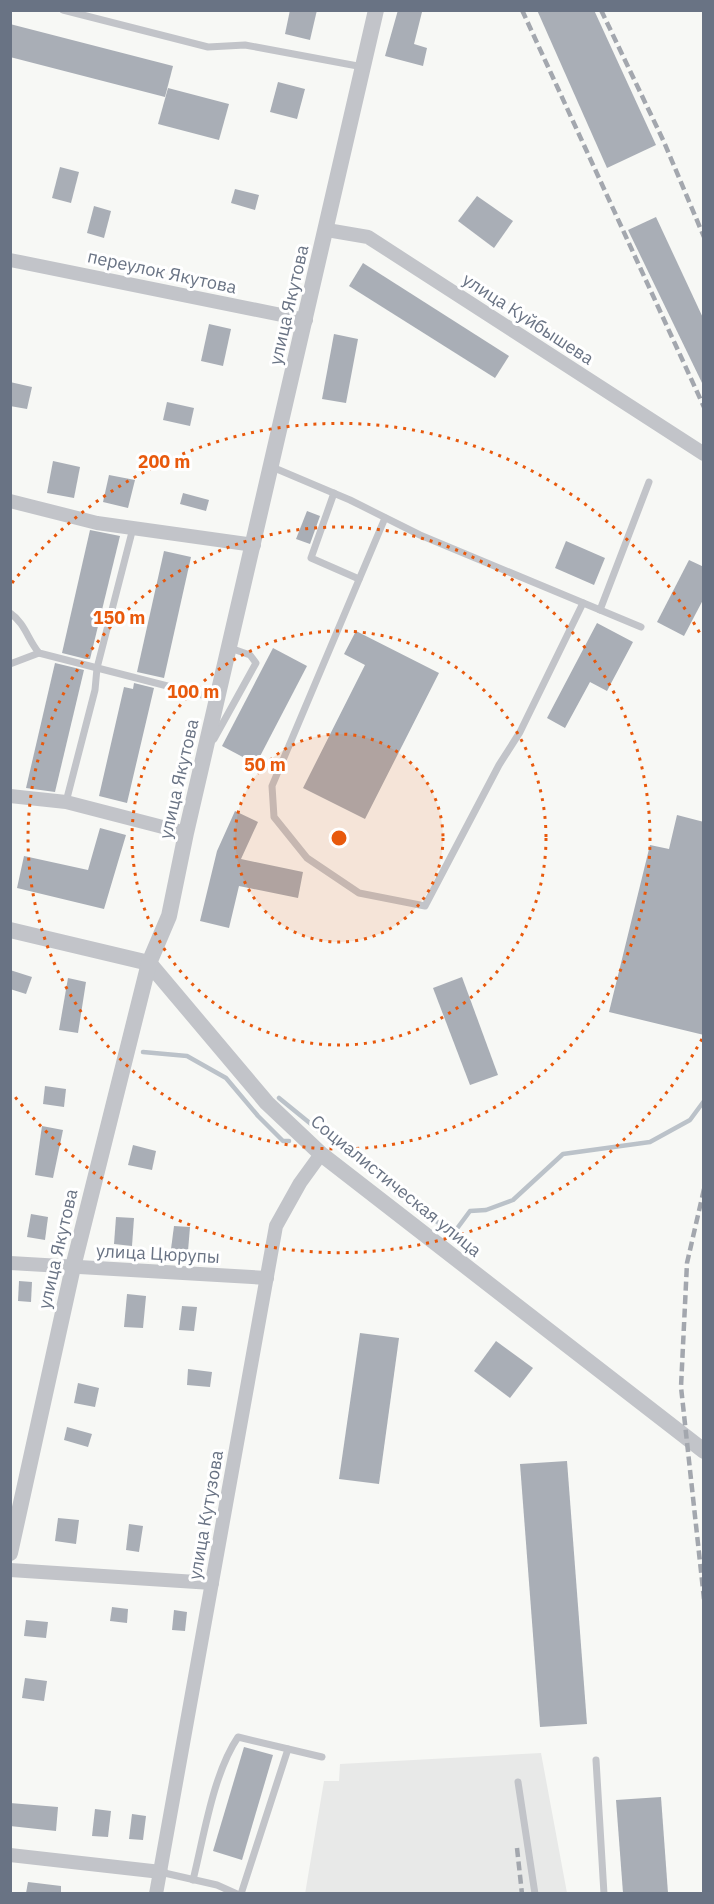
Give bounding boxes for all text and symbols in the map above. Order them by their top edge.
street label: улица Якутова [264,242,314,367]
street label: переулок Якутова [85,244,239,299]
street label: улица Куйбышева [458,268,599,370]
text: 200 m [138,450,190,473]
text: 150 m [93,606,145,629]
text: 100 m [167,680,219,703]
street label: улица Якутова [154,716,204,841]
text: 50 m [244,753,286,776]
centre of rings [329,828,349,848]
street label: Социалистическая улица [306,1110,487,1262]
street label: улица Якутова [33,1186,83,1311]
street label: улица Цюрупы [96,1239,221,1268]
street label: улица Кутузова [183,1448,228,1581]

